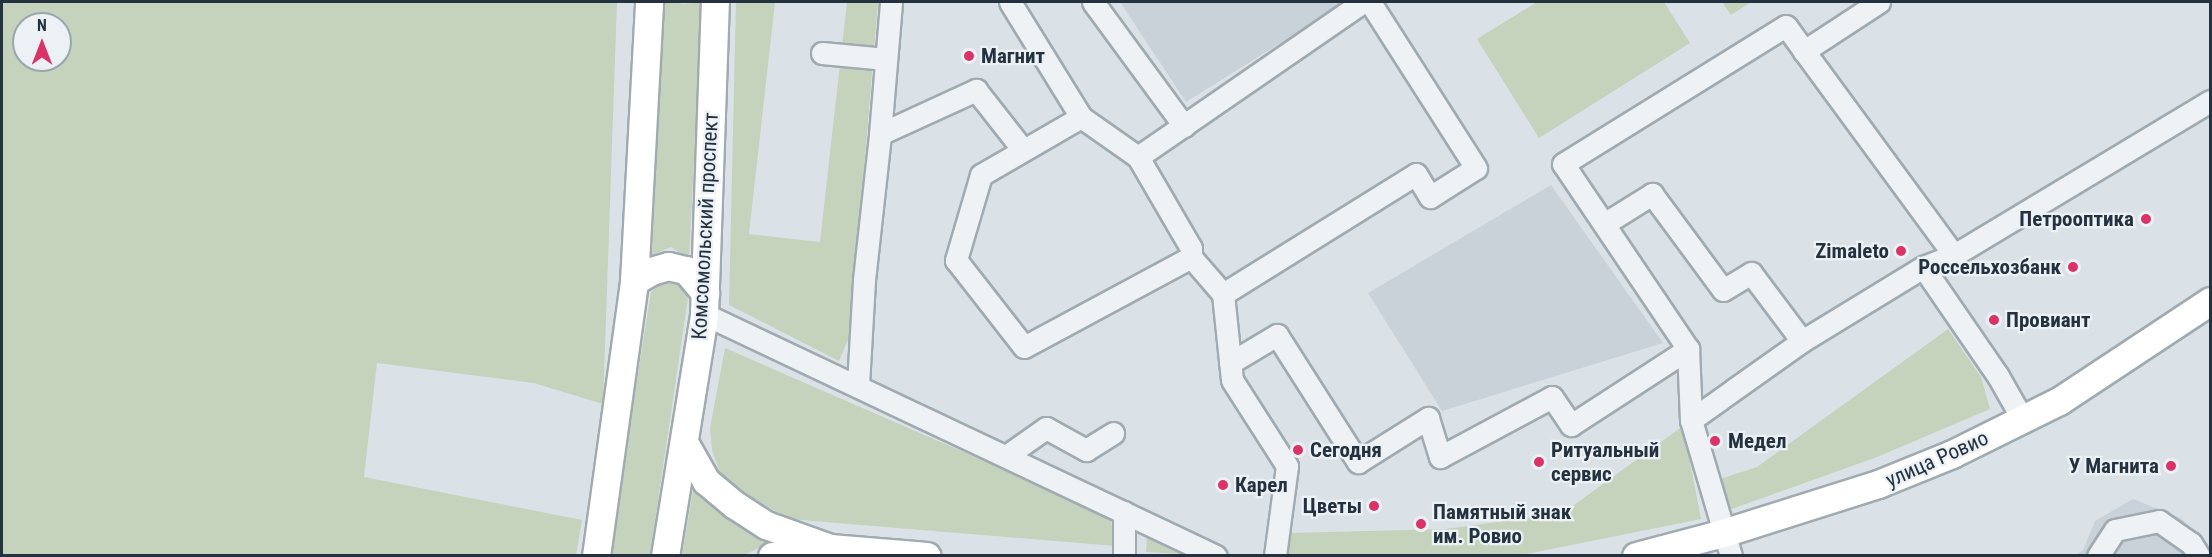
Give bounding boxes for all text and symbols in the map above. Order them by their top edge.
north arrow [12,12,72,72]
text: N [37,16,47,35]
place label: Магнит [981,43,1045,69]
marker: Магнит [962,49,976,63]
street label: Комсомольский проспект [686,112,724,340]
place label: Петрооптика [2019,206,2134,232]
marker: Петрооптика [2139,212,2153,226]
place label: Zimaleto [1815,238,1889,264]
marker: Zimaleto [1894,244,1908,258]
place label: Россельхозбанк [1918,254,2061,280]
marker: Россельхозбанк [2066,260,2080,274]
place label: Провиант [2006,307,2091,333]
marker: Провиант [1987,313,2001,327]
street label: улица Ровио [1882,425,1992,493]
place label: Медел [1728,428,1786,454]
marker: Медел [1706,432,1724,450]
place label: Сегодня [1310,437,1382,463]
place label: Ритуальный сервис [1551,437,1659,487]
marker: Сегодня [1291,443,1305,457]
place label: У Магнита [2069,453,2159,479]
marker: Ритуальный сервис [1532,455,1546,469]
marker: У Магнита [2164,459,2178,473]
place label: Карел [1235,472,1288,498]
marker: Карел [1216,478,1230,492]
place label: Цветы [1303,493,1362,519]
marker: Цветы [1367,499,1381,513]
place label: Памятный знак им. Ровио [1433,499,1571,549]
marker: Памятный знак им. Ровио [1414,517,1428,531]

